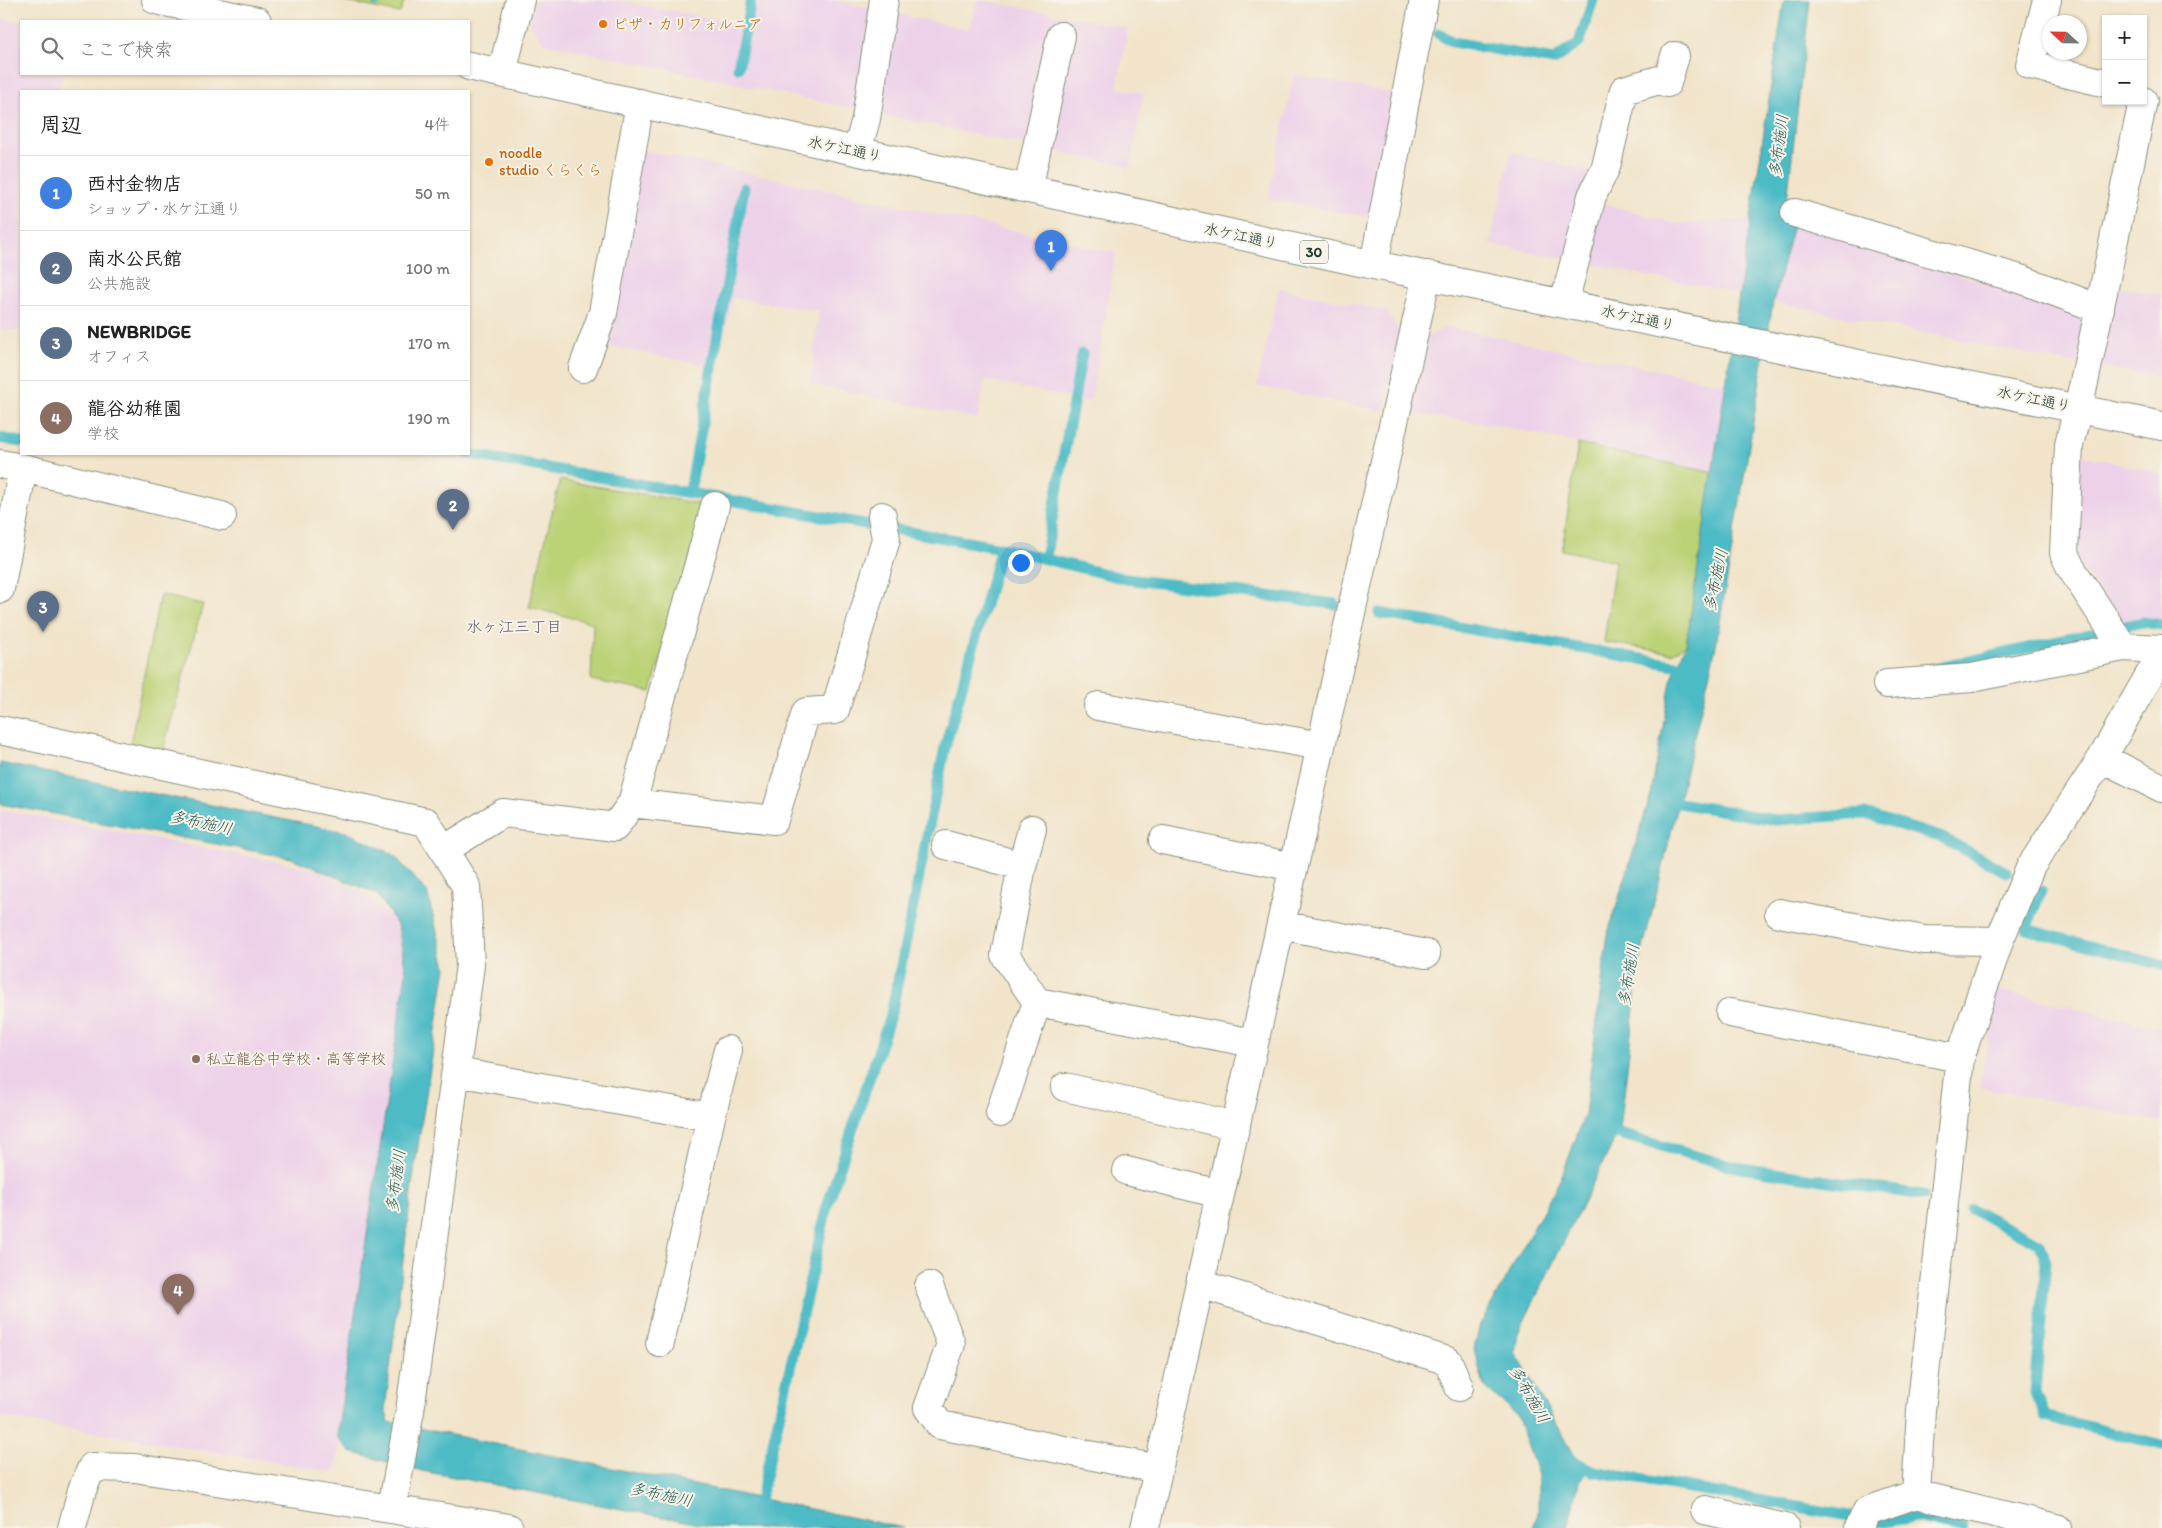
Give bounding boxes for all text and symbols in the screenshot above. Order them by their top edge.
place label: ピザ・カリフォルニア [613,15,763,33]
north arrow [2042,15,2087,60]
map controls [2102,15,2147,105]
button: + [2102,15,2147,60]
marker: ピザ・カリフォルニア [597,18,609,30]
search box [20,20,470,75]
icon: search [38,34,66,62]
text: ここで検索 [78,38,173,61]
button: − [2102,60,2147,105]
text: 周辺 [40,112,82,137]
water label: 多布施川 [1765,113,1792,179]
text: 4件 [424,115,450,134]
street label: 水ケ江通り [806,132,884,166]
place label: noodle studio くらくら [499,144,603,179]
marker: noodle studio くらくら [483,156,495,168]
text: 西村金物店 [87,172,182,195]
text: 1 [52,184,60,203]
text: 50 m [415,184,450,203]
text: ショップ · 水ケ江通り [87,199,241,218]
street label: 水ケ江通り [1202,219,1280,253]
pin: 1 [1035,230,1067,271]
road number: 30 [1300,240,1328,264]
text: 南水公民館 [87,247,182,270]
text: 2 [52,259,60,278]
text: 100 m [406,259,450,278]
text: 公共施設 [87,274,151,293]
street label: 水ケ江通り [1599,301,1677,335]
text: NEWBRIDGE [87,320,191,343]
text: 3 [52,334,60,353]
text: 170 m [408,334,450,353]
text: オフィス [87,347,151,366]
street label: 水ケ江通り [1995,382,2073,416]
text: 龍谷幼稚園 [87,397,182,420]
text: 4 [51,409,61,428]
text: 190 m [407,409,450,428]
text: 学校 [87,424,119,443]
pin: 2 [437,489,469,530]
water label: 多布施川 [1700,547,1731,613]
your location [1008,550,1034,576]
pin: 3 [27,591,59,632]
district label: 水ヶ江三丁目 [466,617,562,636]
water label: 多布施川 [168,807,234,838]
water label: 多布施川 [1614,942,1643,1008]
place label: 私立龍谷中学校・高等学校 [206,1050,386,1068]
marker: 私立龍谷中学校・高等学校 [190,1053,202,1065]
water label: 多布施川 [382,1148,409,1214]
pin: 4 [162,1274,194,1315]
water label: 多布施川 [1505,1362,1554,1427]
water label: 多布施川 [628,1479,694,1510]

